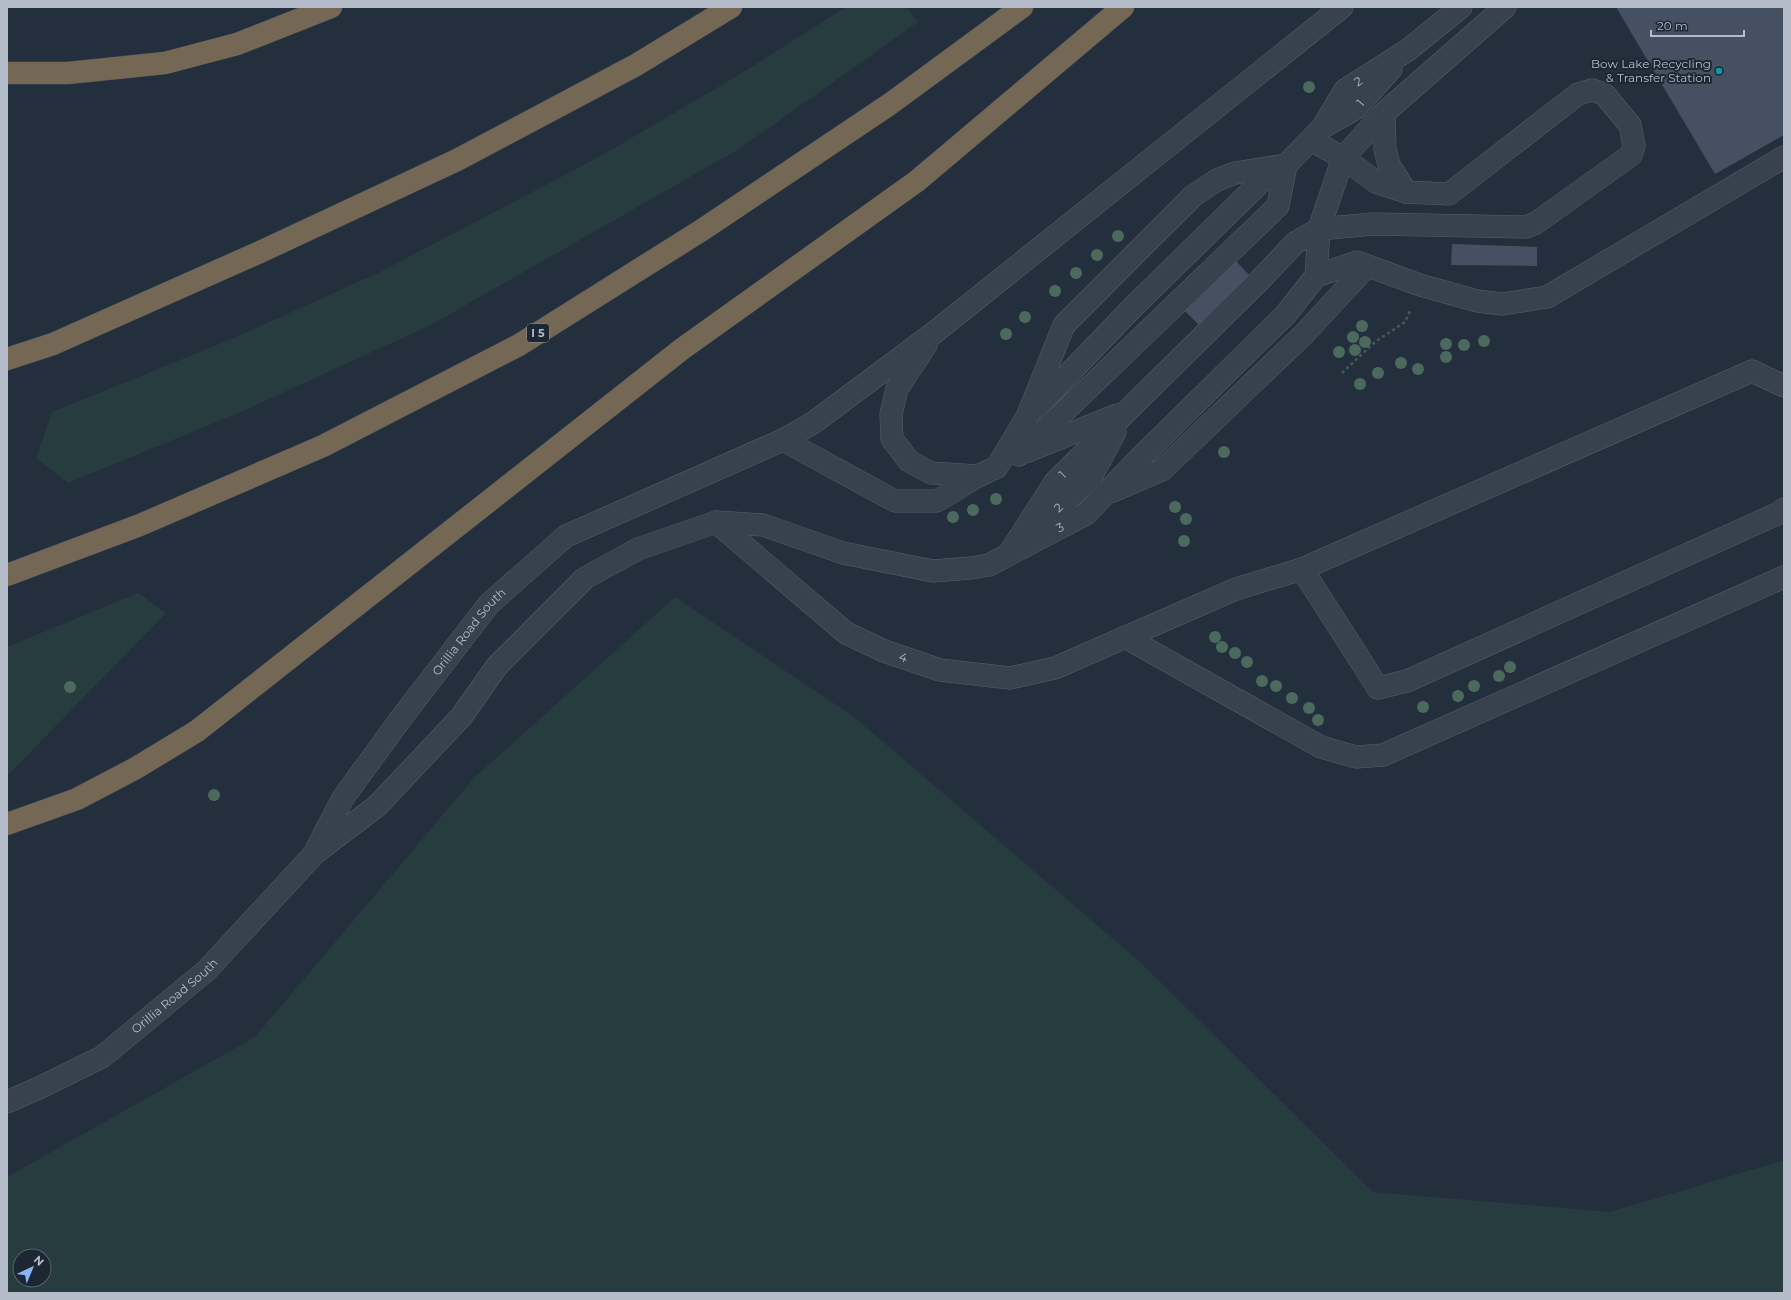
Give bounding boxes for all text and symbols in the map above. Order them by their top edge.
scale bar [1651,12,1744,38]
text: 20 m [1657,18,1688,33]
place label: Bow Lake Recycling & Transfer Station [1591,56,1711,85]
marker: Bow Lake Recycling & Transfer Station [1714,66,1724,76]
street label: 2 [1351,73,1365,89]
street label: 1 [1353,96,1367,109]
road number: I 5 [527,324,549,342]
street label: 1 [1055,467,1069,481]
street label: 2 [1051,500,1066,515]
street label: 3 [1053,519,1066,535]
street label: Orillia Road South [429,585,509,678]
street label: 4 [897,649,909,665]
street label: Orillia Road South [128,955,221,1037]
north arrow [12,1248,52,1288]
text: N [31,1253,47,1269]

